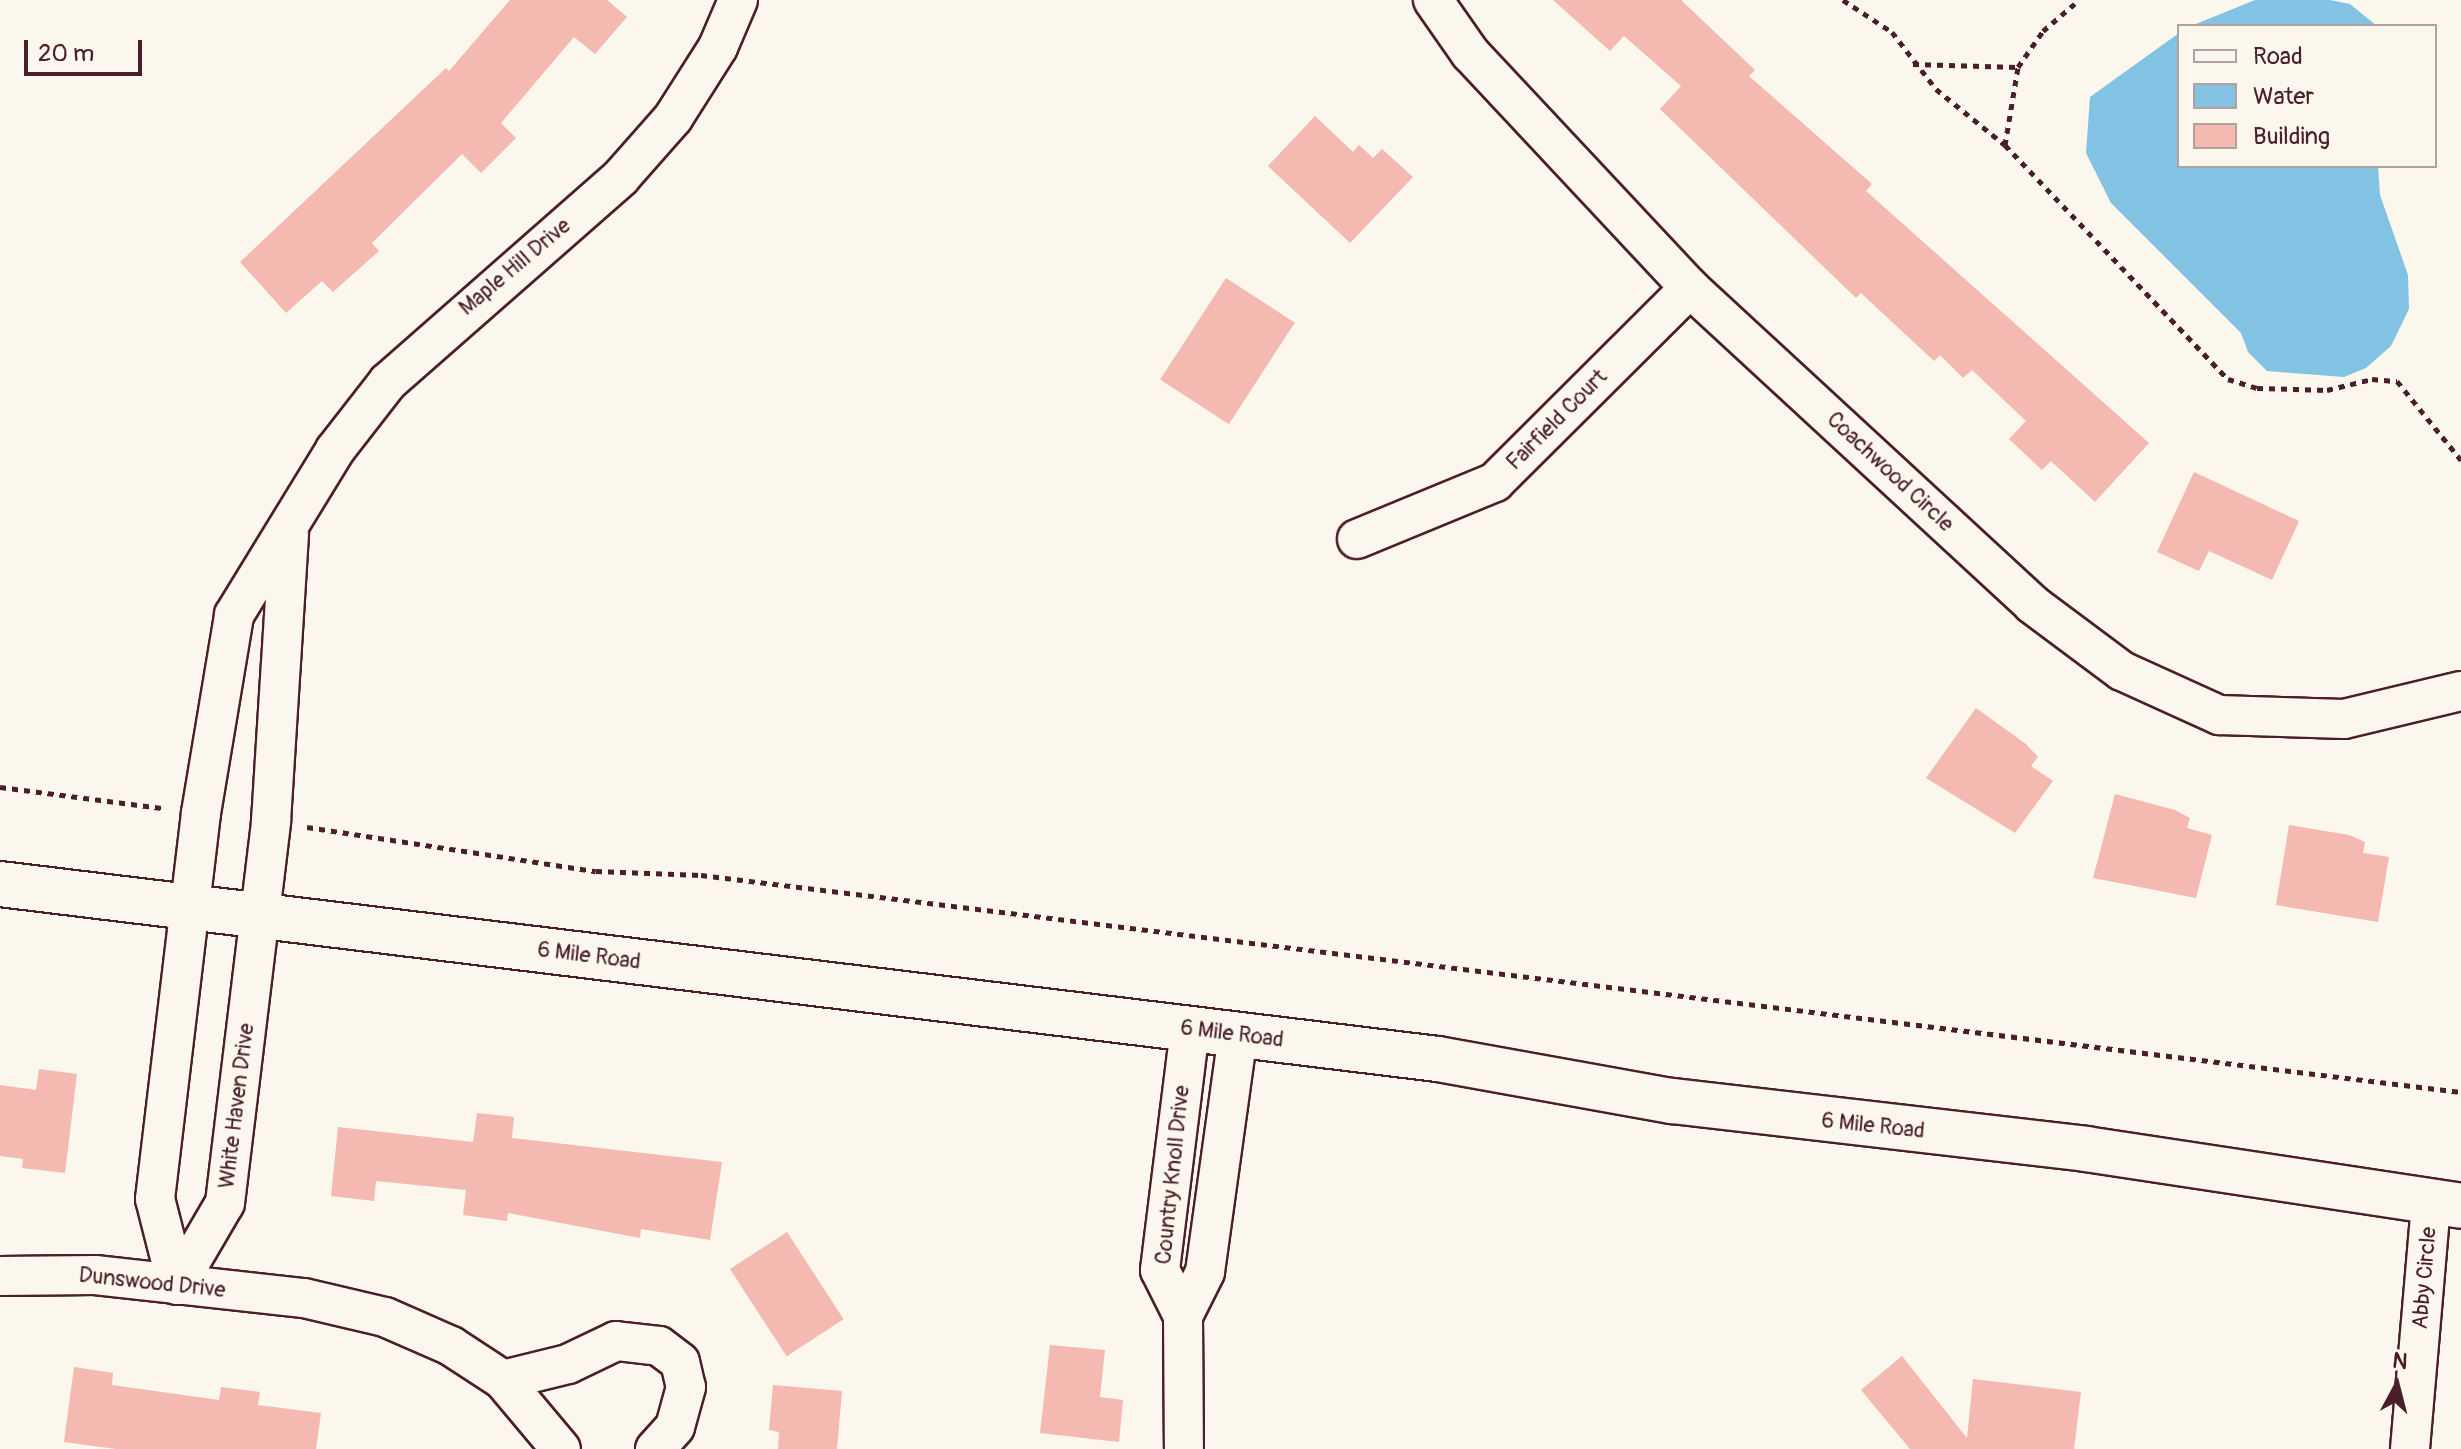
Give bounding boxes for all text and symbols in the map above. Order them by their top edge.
scale bar [28,24,146,74]
legend [2177,24,2437,168]
text: 20 m [38,39,94,68]
text: Road [2253,42,2303,71]
text: Water [2253,82,2314,111]
text: Building [2253,122,2330,151]
street label: Maple Hill Drive [454,213,576,321]
street label: Fairfield Court [1501,364,1613,476]
street label: Coachwood Circle [1821,407,1959,537]
street label: 6 Mile Road [536,937,642,975]
street label: 6 Mile Road [1179,1015,1285,1053]
street label: White Haven Drive [214,1022,260,1190]
street label: Country Knoll Drive [1150,1084,1196,1266]
street label: 6 Mile Road [1820,1107,1926,1145]
street label: Abby Circle [2407,1226,2443,1330]
street label: Dunswood Drive [77,1262,227,1304]
north arrow [2357,1345,2437,1425]
text: N [2391,1346,2409,1376]

